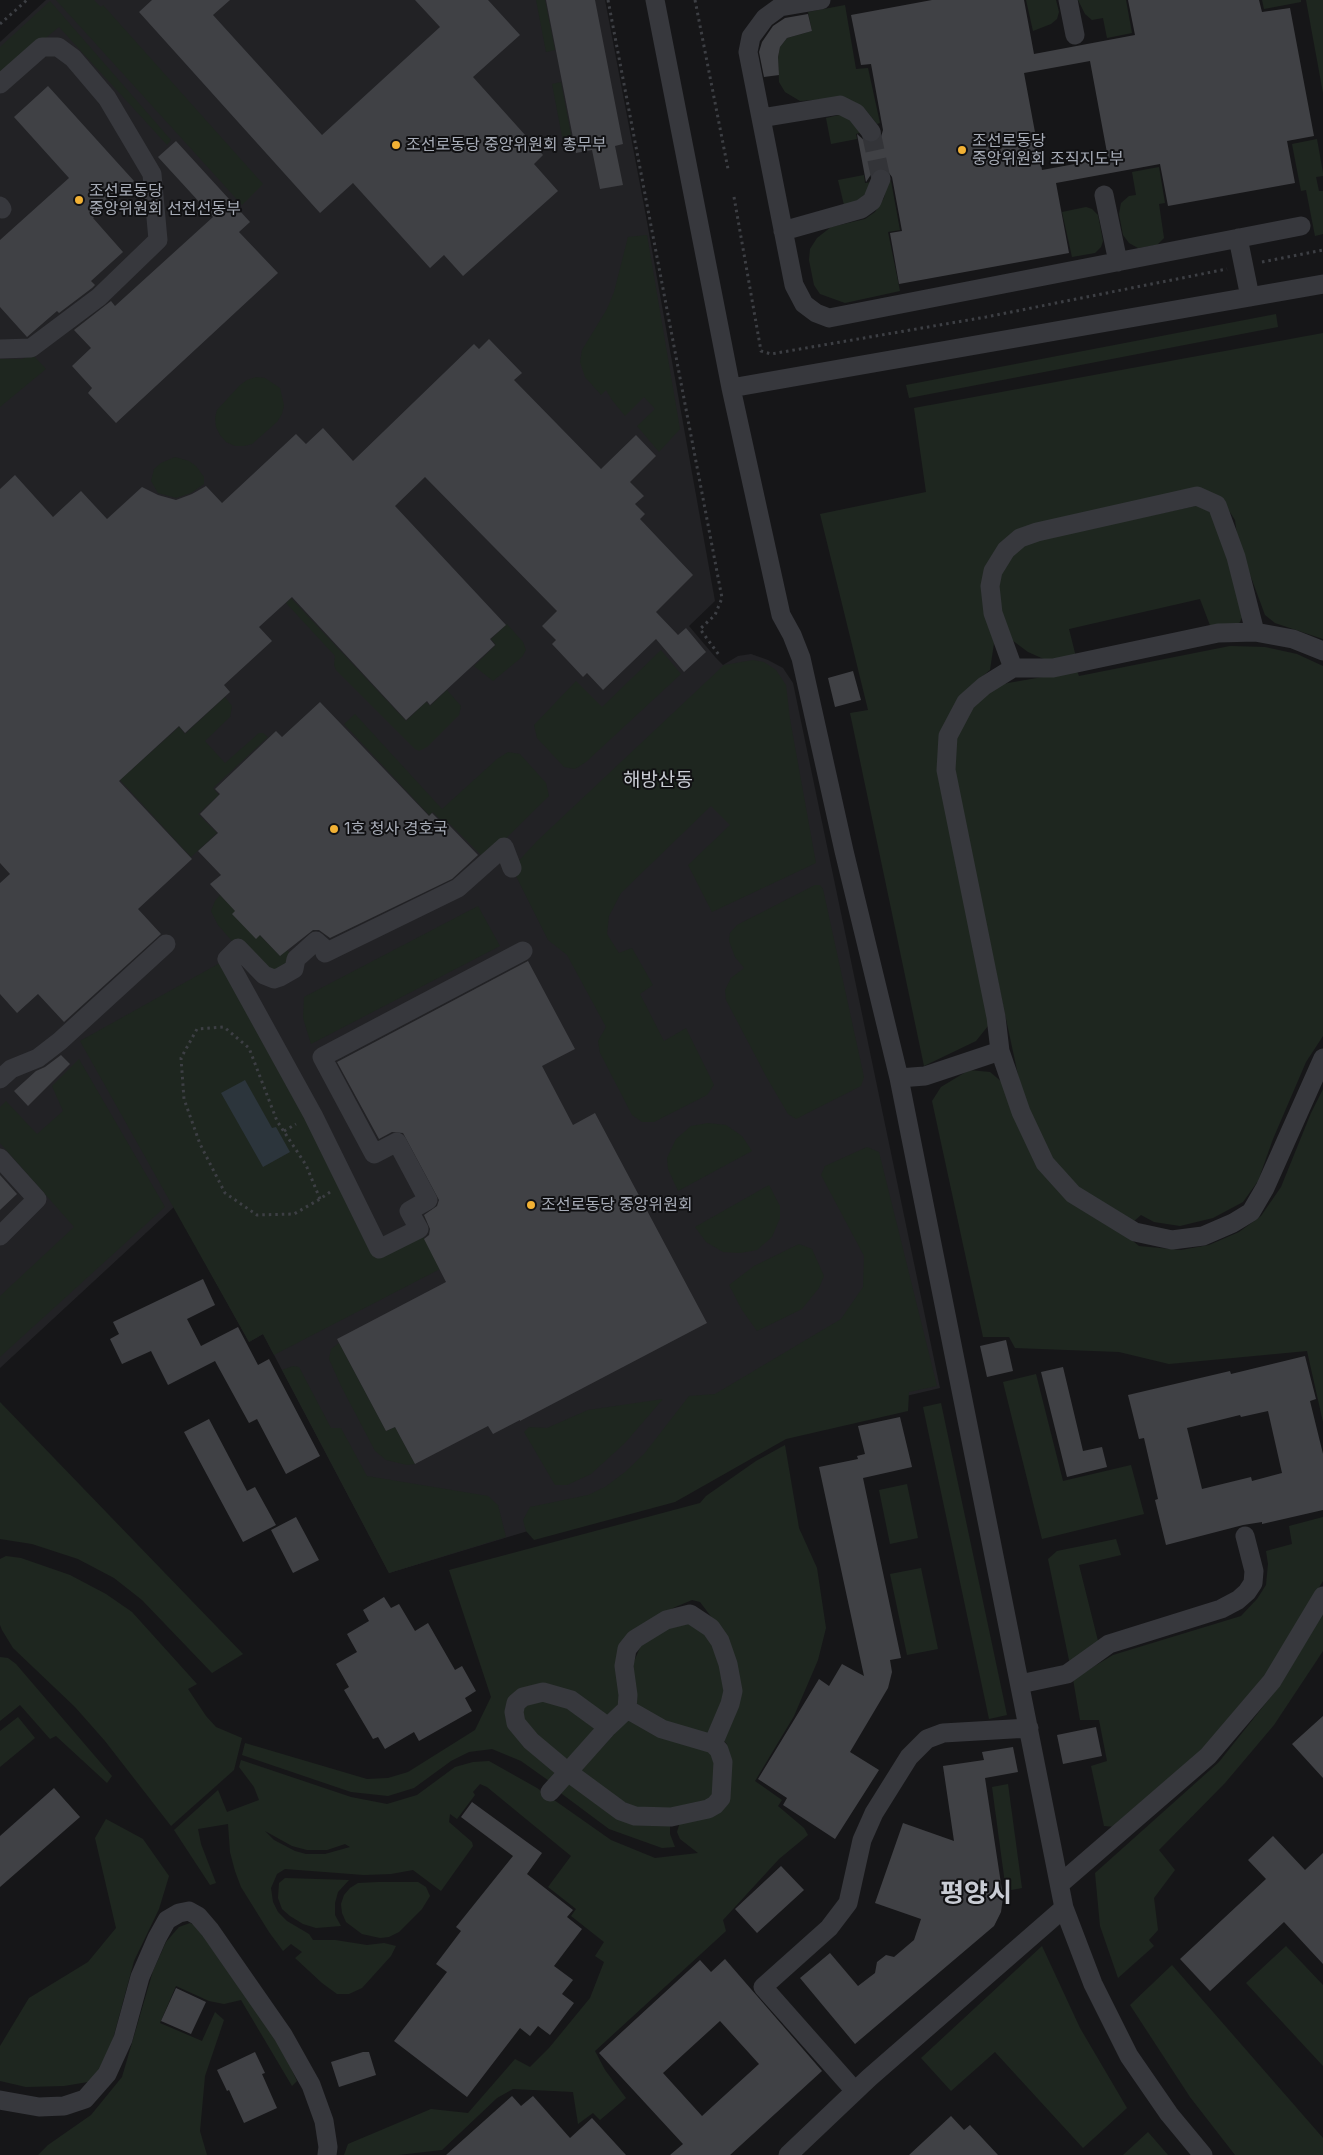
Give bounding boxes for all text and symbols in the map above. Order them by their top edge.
place label: 조선로동당 중앙위원회 조직지도부 [972,131,1124,169]
place label: 조선로동당 중앙위원회 총무부 [406,135,606,155]
marker: 조선로동당 중앙위원회 총무부 [390,139,402,151]
marker: 조선로동당 중앙위원회 조직지도부 [956,144,968,156]
place label: 조선로동당 중앙위원회 선전선동부 [89,181,241,219]
marker: 조선로동당 중앙위원회 선전선동부 [73,194,85,206]
district label: 해방산동 [623,769,693,791]
place label: 1호 청사 경호국 [344,819,448,839]
marker: 1호 청사 경호국 [328,823,340,835]
place label: 조선로동당 중앙위원회 [541,1195,693,1215]
marker: 조선로동당 중앙위원회 [525,1199,537,1211]
district label: 평양시 [940,1878,1012,1910]

